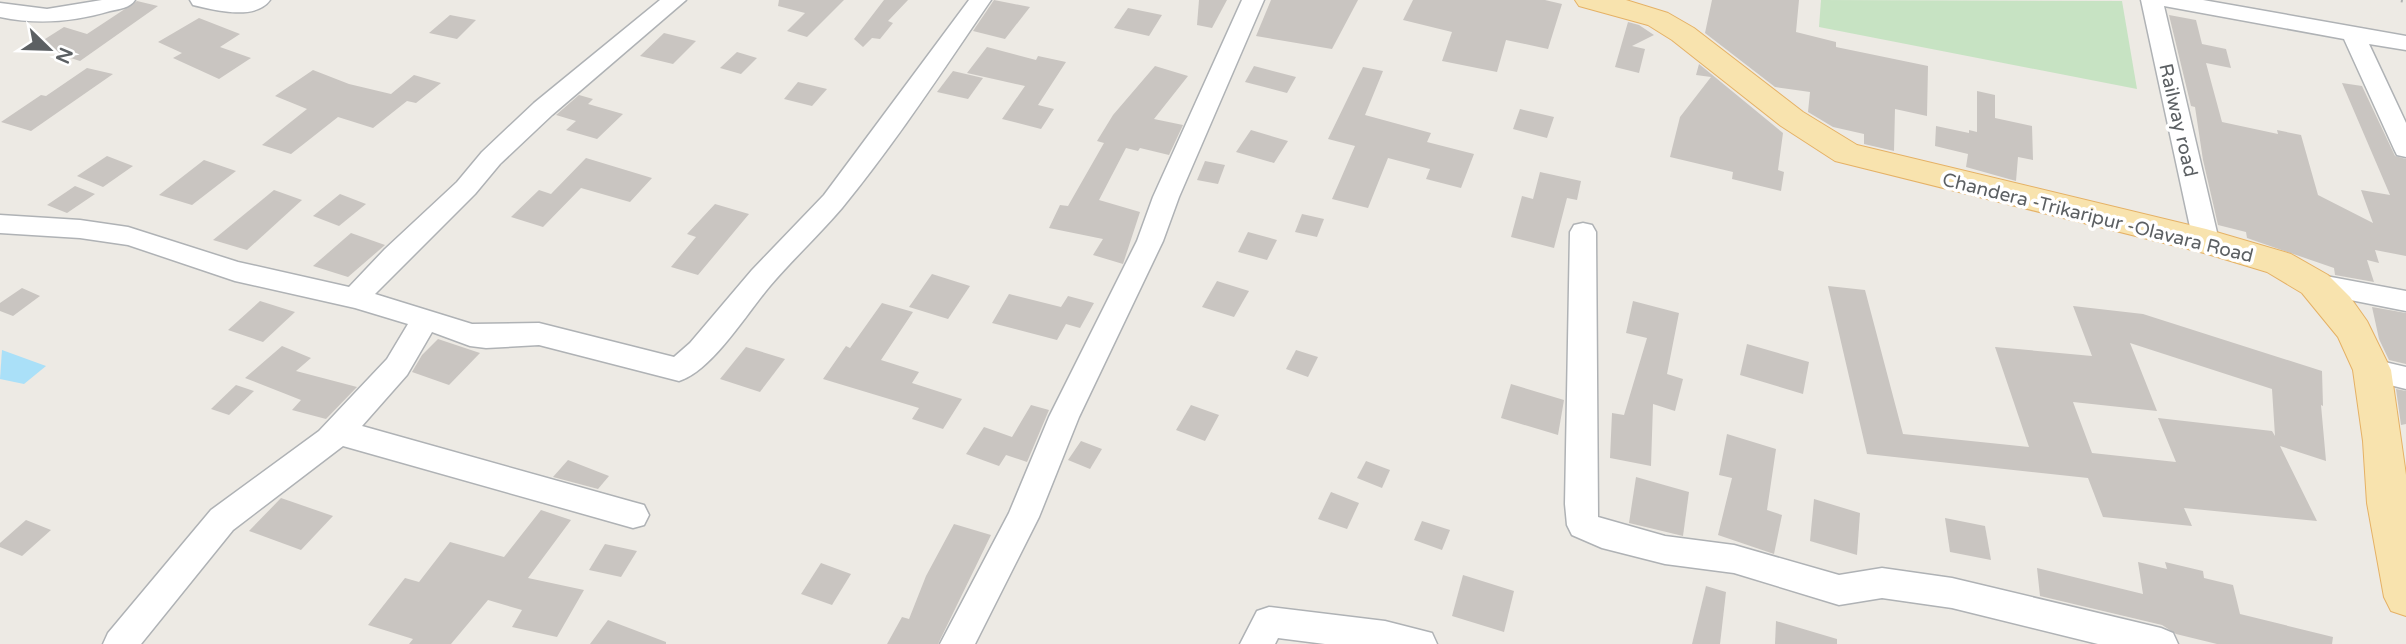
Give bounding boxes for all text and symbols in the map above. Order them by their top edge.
north arrow [14,14,84,84]
text: N [51,44,77,67]
street label: Railway road [2154,61,2202,179]
street label: Chandera -Trikaripur -Olavara Road [1940,169,2256,267]

